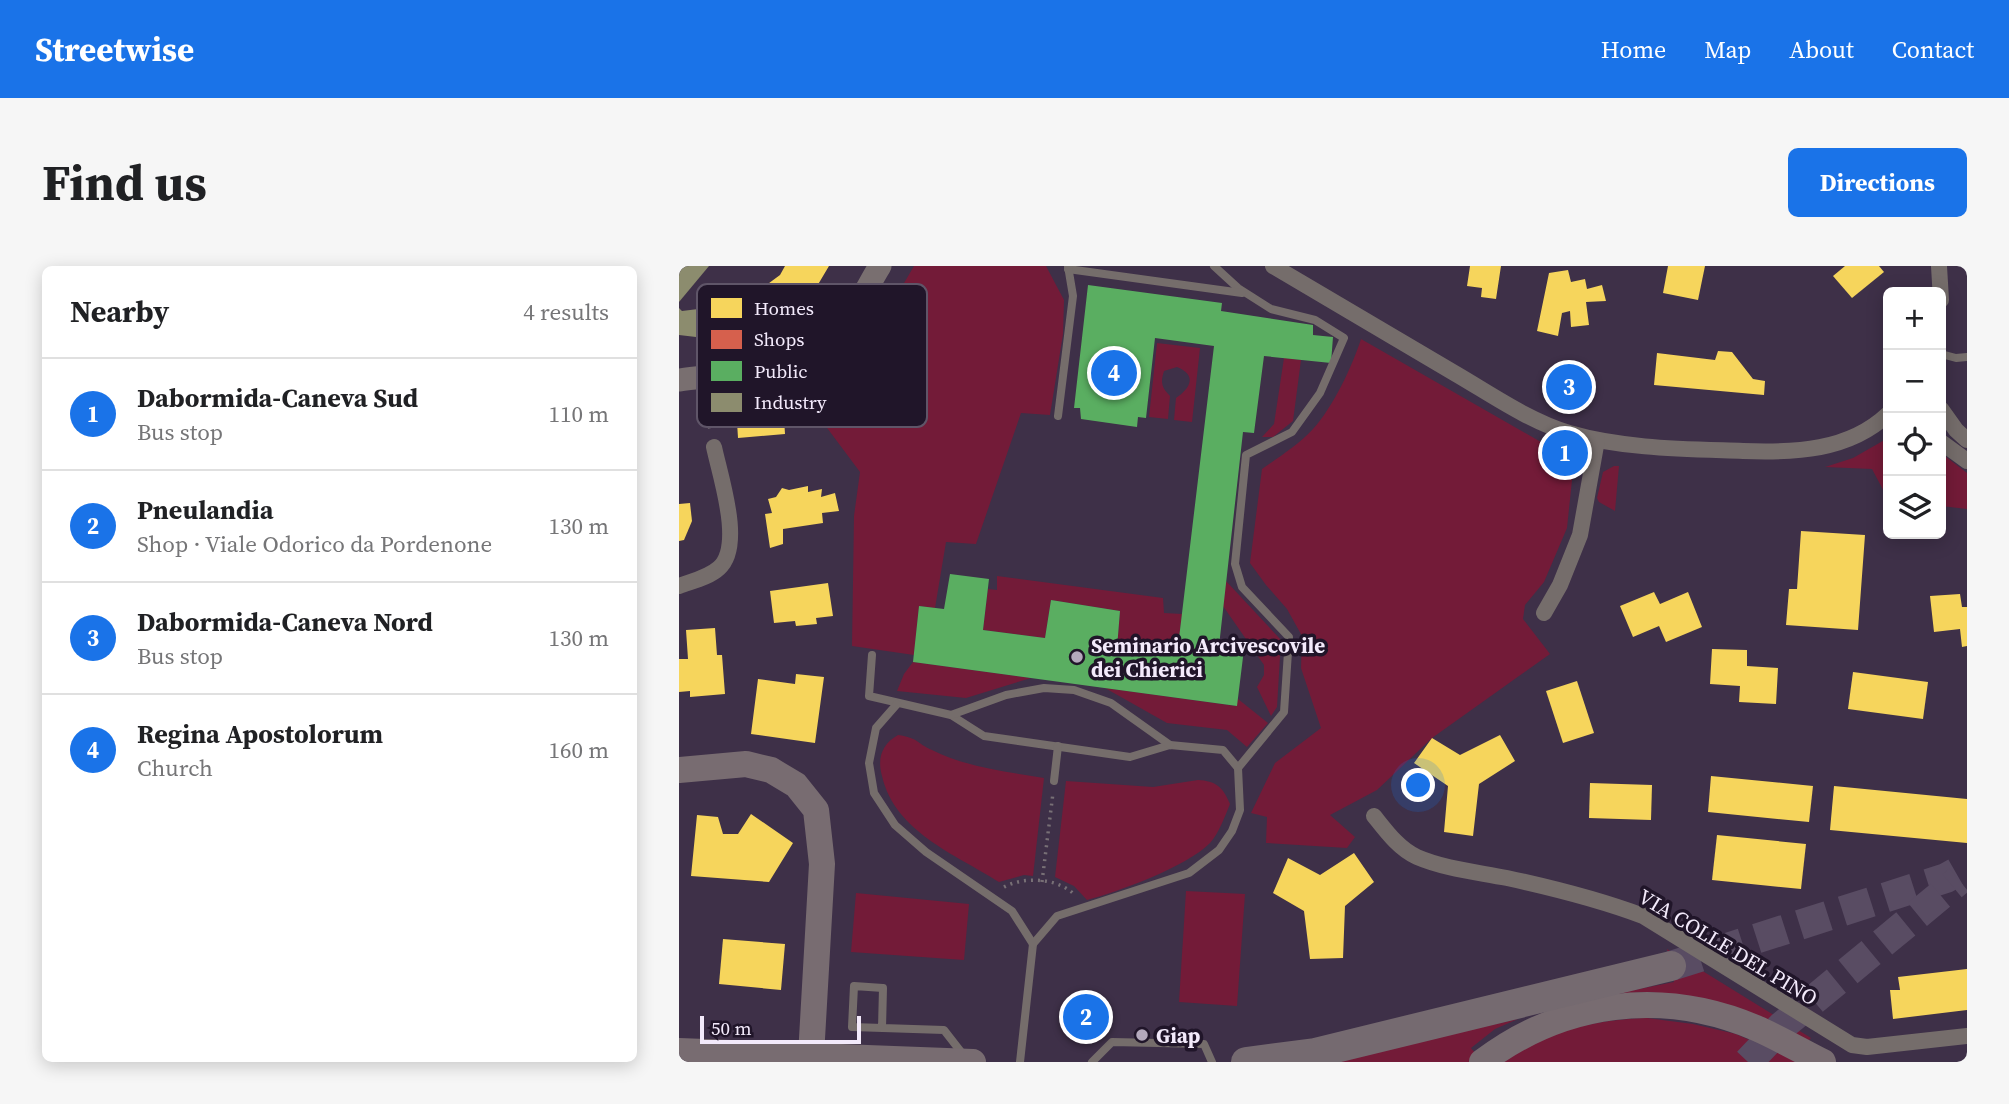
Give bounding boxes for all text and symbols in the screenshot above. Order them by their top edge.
text: Streetwise [35,27,194,72]
text: Home [1601,33,1666,66]
text: Map [1704,33,1751,66]
text: About [1789,33,1854,66]
text: Contact [1892,33,1974,66]
button: Directions [1788,148,1967,217]
text: Find us [42,149,207,216]
legend [697,284,927,427]
map controls [1883,287,1946,539]
button: + [1883,287,1946,350]
text: Nearby [70,291,169,332]
text: Homes [754,295,814,321]
text: 4 results [523,296,609,328]
text: Shops [754,326,805,352]
pin: 4 [1091,347,1137,399]
button: − [1883,350,1946,413]
text: Public [754,358,808,384]
pin: 3 [1546,361,1592,413]
text: Dabormida-Caneva Sud [137,380,418,416]
text: Industry [754,389,827,415]
text: 1 [87,398,99,430]
text: 110 m [548,398,609,430]
button: locate [1883,413,1946,476]
text: Bus stop [137,416,223,448]
pin: 1 [1542,427,1588,479]
button: layers [1883,476,1946,539]
text: Pneulandia [137,492,274,528]
text: 2 [87,510,99,542]
text: 130 m [548,510,609,542]
text: Shop · Viale Odorico da Pordenone [137,528,492,560]
text: Dabormida-Caneva Nord [137,604,433,640]
text: 3 [87,622,99,654]
text: 130 m [548,622,609,654]
place label: Seminario Arcivescovile dei Chierici [1091,631,1325,684]
text: Bus stop [137,640,223,672]
marker: Seminario Arcivescovile dei Chierici [1069,649,1085,665]
text: Regina Apostolorum [137,716,383,752]
text: 4 [87,734,99,766]
text: 160 m [548,734,609,766]
text: Church [137,752,213,784]
your location [1401,768,1435,802]
street label: VIA COLLE DEL PINO [1633,882,1823,1012]
pin: 2 [1063,991,1109,1043]
scale bar [700,1013,861,1045]
text: 50 m [711,1015,752,1041]
place label: Giap [1156,1021,1201,1050]
marker: Giap [1134,1027,1150,1043]

